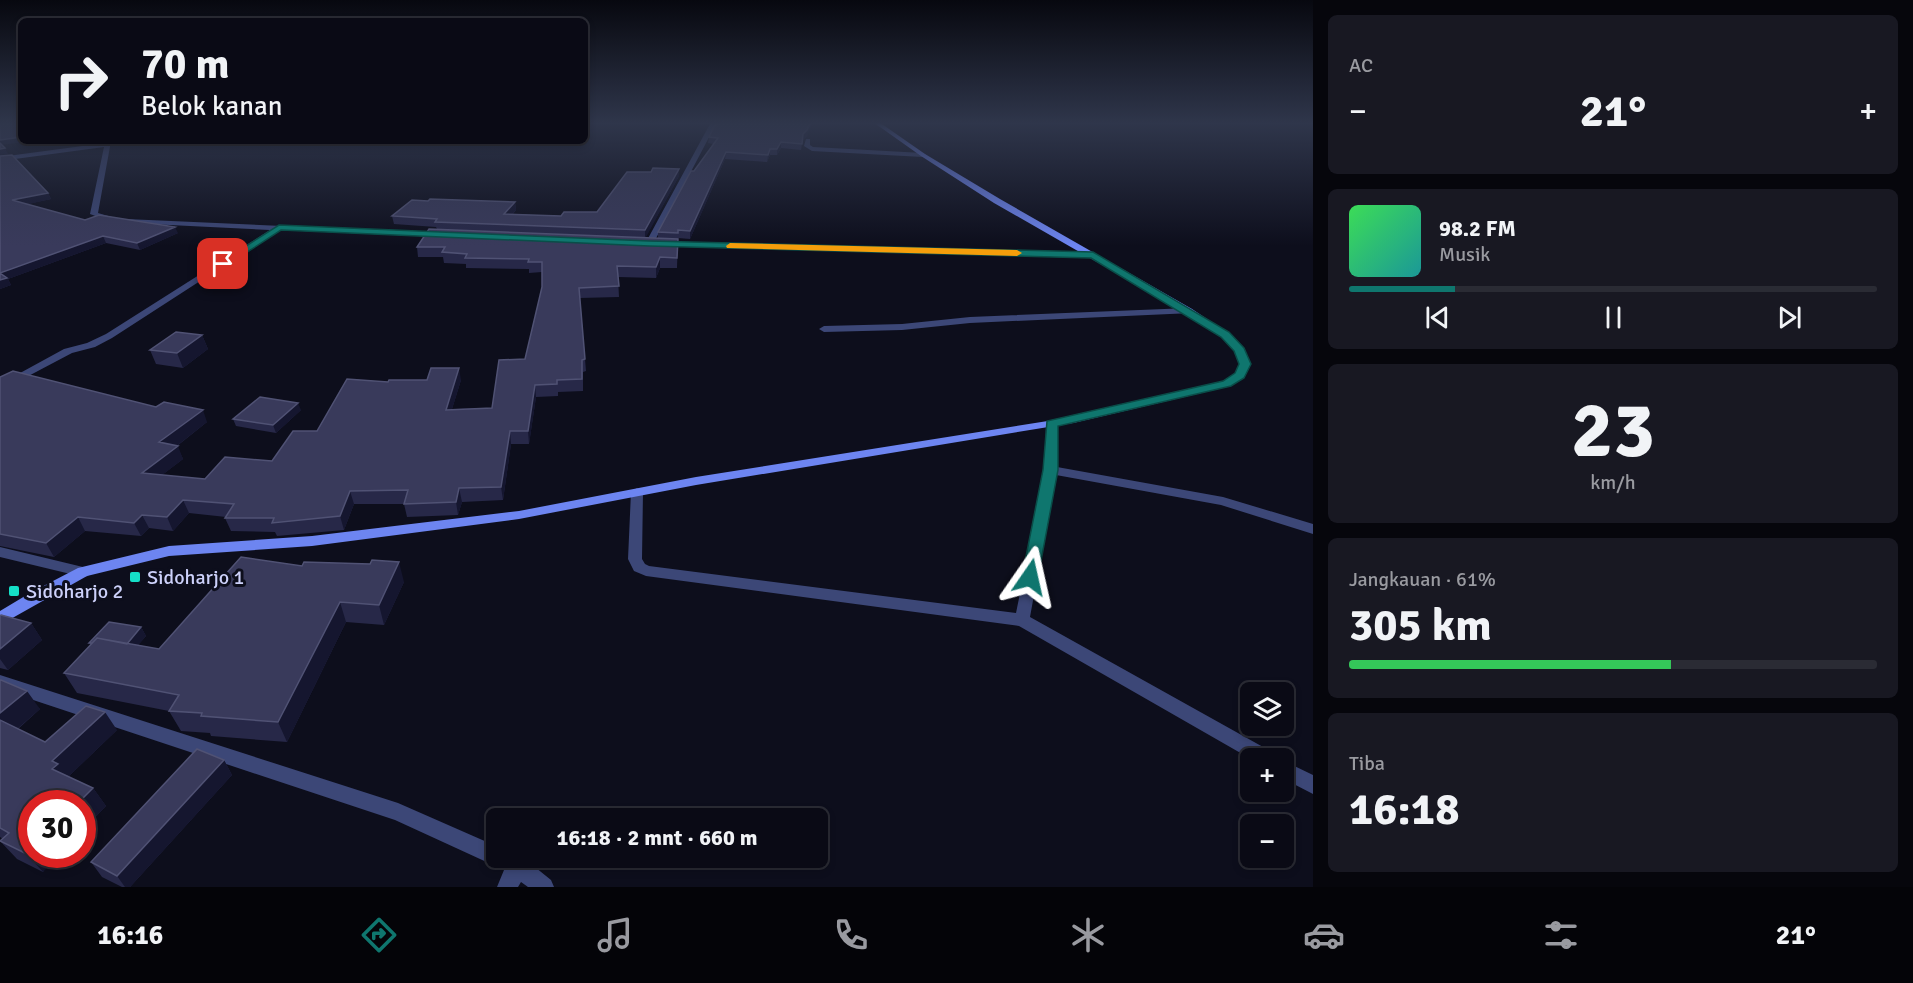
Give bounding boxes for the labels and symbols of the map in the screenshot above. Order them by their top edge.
pin [197,238,248,289]
position arrow [998,545,1062,609]
place label: Sidoharjo 1 [147,565,244,590]
marker: Sidoharjo 1 [128,570,142,584]
place label: Sidoharjo 2 [26,579,123,604]
marker: Sidoharjo 2 [7,584,21,598]
speed limit sign: 30 [18,790,96,868]

